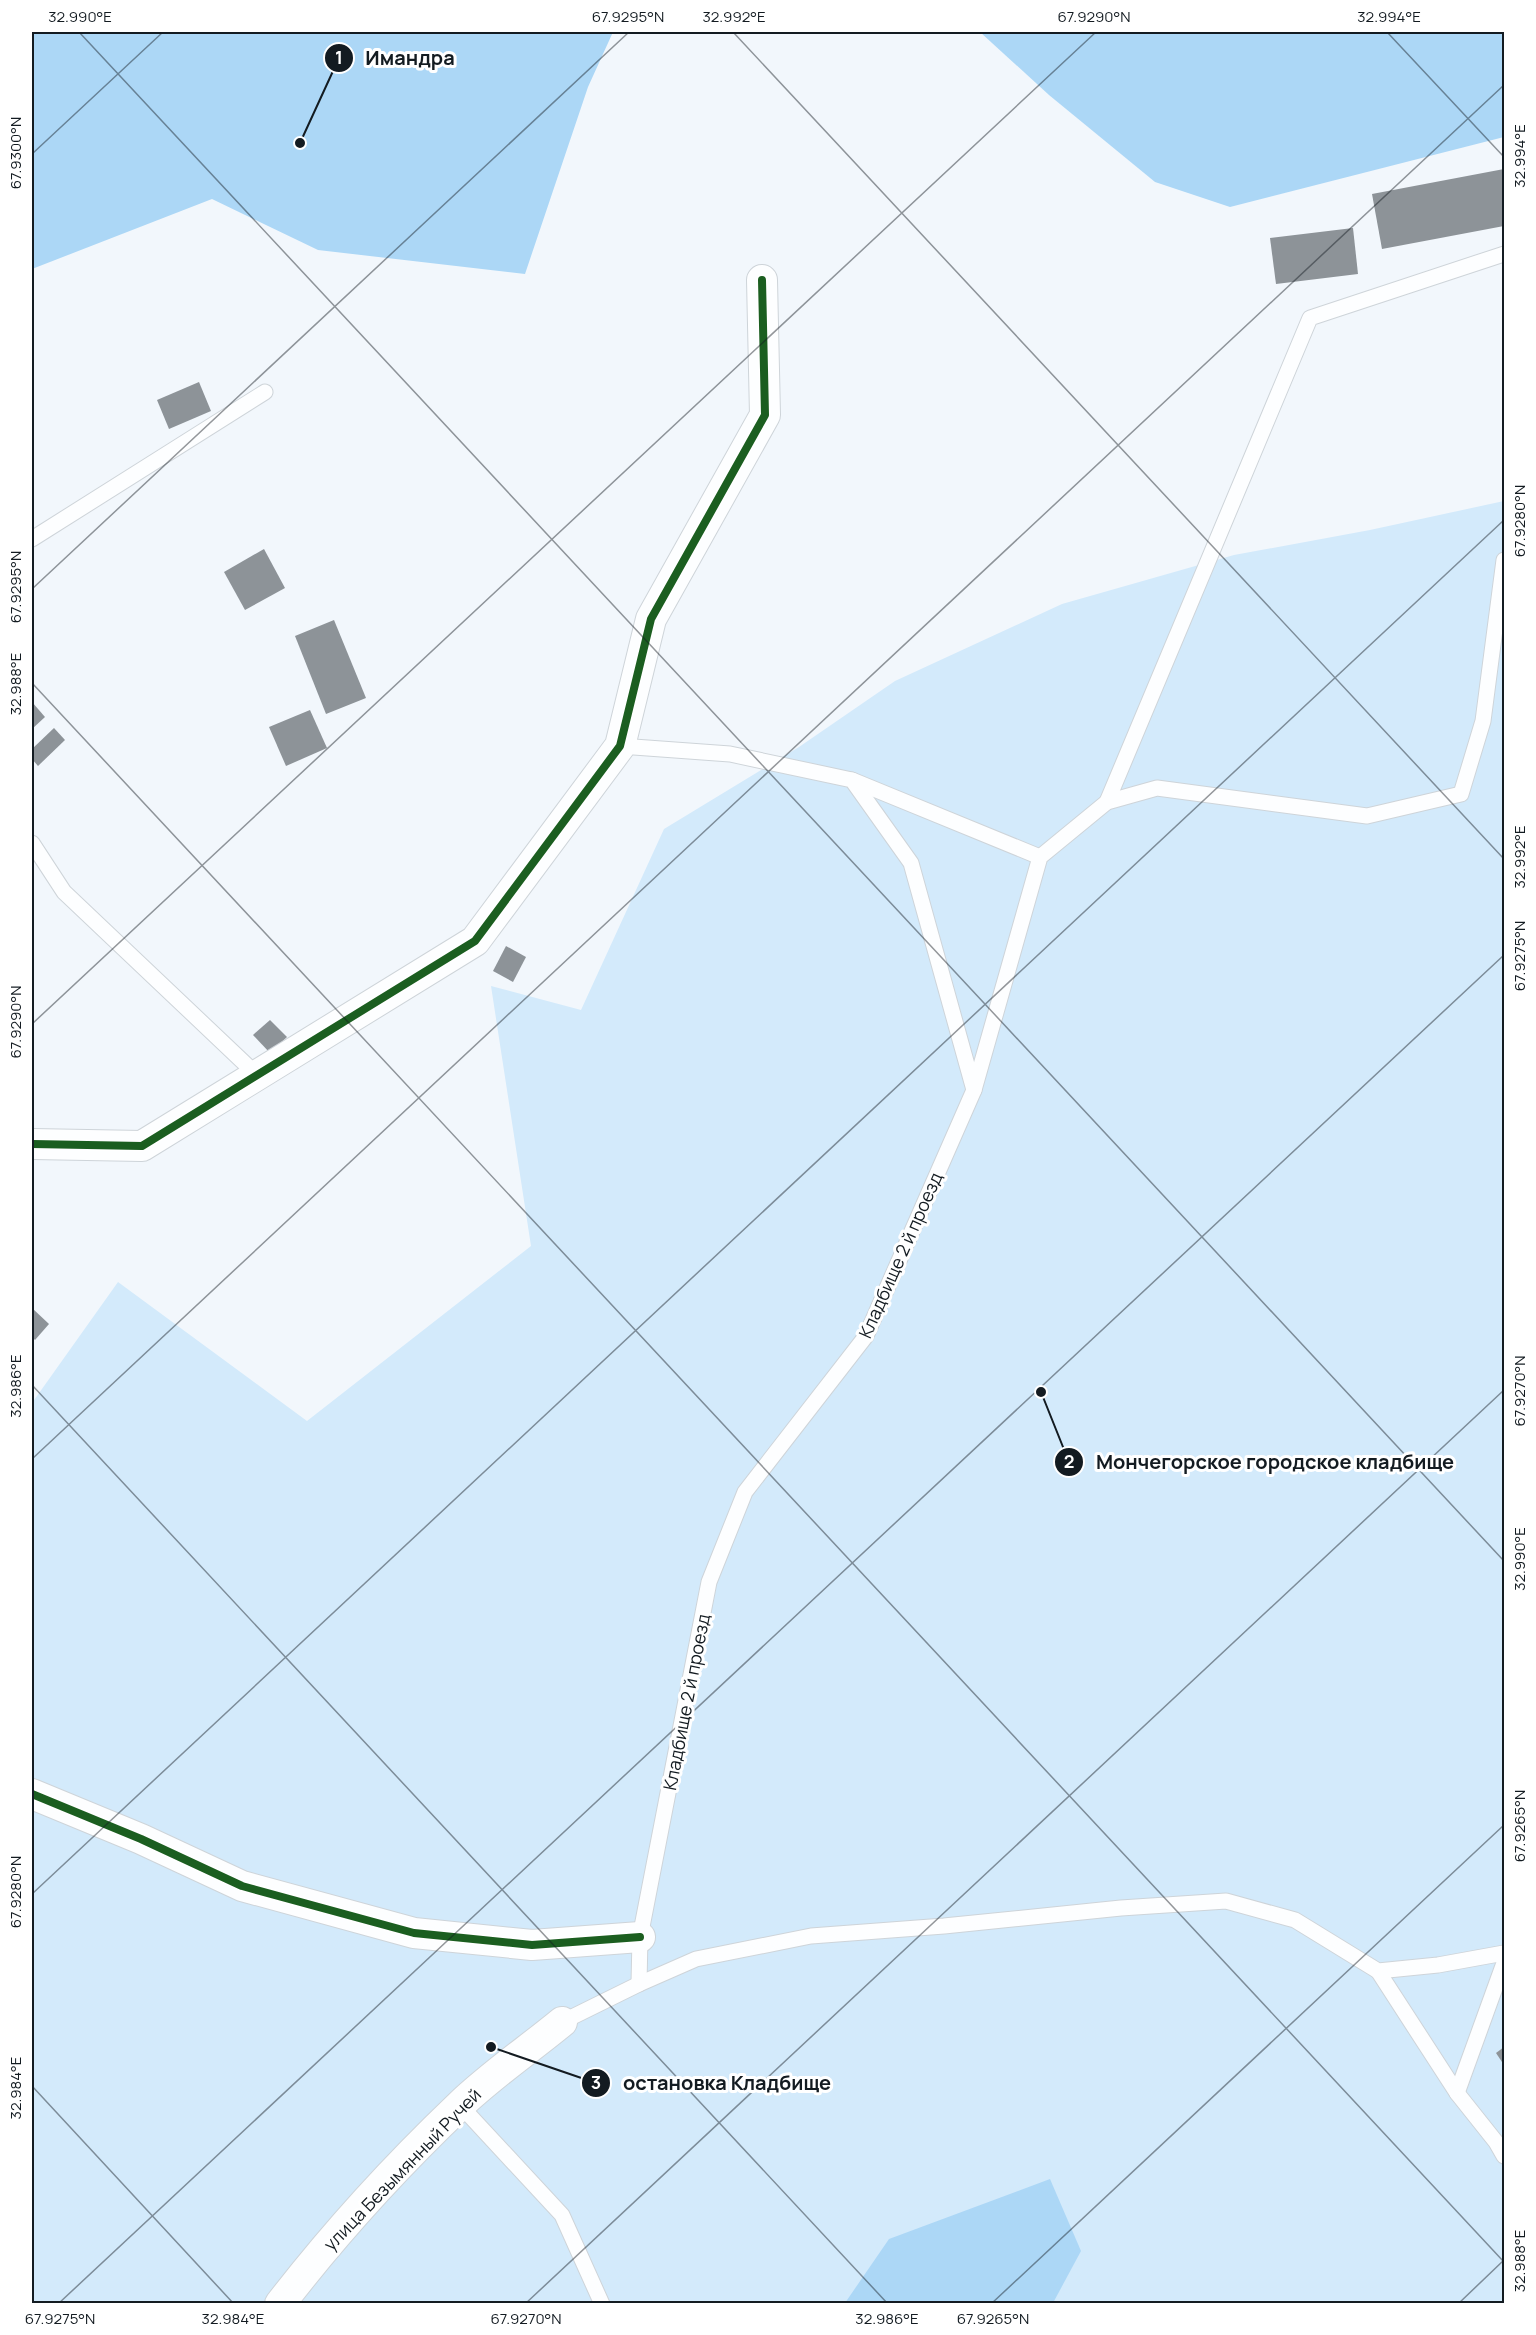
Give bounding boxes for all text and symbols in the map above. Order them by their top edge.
text: 32.990°E [48,6,112,27]
text: 67.9295°N [592,6,664,27]
text: 32.992°E [702,6,766,27]
text: 67.9290°N [1058,6,1130,27]
text: 32.994°E [1357,6,1421,27]
callout: Имандра [324,39,467,77]
text: Имандра [365,44,455,71]
text: 1 [335,45,343,69]
text: 67.9300°N [5,117,26,189]
text: 32.994°E [1509,124,1530,188]
text: 67.9280°N [1509,485,1530,557]
text: 67.9295°N [5,551,26,623]
text: 32.988°E [5,653,26,715]
text: 32.992°E [1509,825,1530,889]
text: 67.9275°N [1509,921,1530,991]
text: 67.9290°N [5,986,26,1058]
street label: Кладбище 2 й проезд [853,1168,947,1342]
text: 32.986°E [5,1354,26,1418]
text: 67.9270°N [1509,1355,1530,1427]
callout: Мончегорское городское кладбище [1054,1443,1466,1481]
text: Мончегорское городское кладбище [1096,1448,1454,1475]
text: 2 [1064,1449,1074,1473]
text: 32.990°E [1509,1527,1530,1591]
street label: Кладбище 2 й проезд [657,1612,715,1792]
text: 67.9265°N [1509,1790,1530,1862]
text: 67.9280°N [5,1856,26,1928]
text: 32.984°E [5,2057,26,2119]
callout: остановка Кладбище [581,2064,843,2102]
text: остановка Кладбище [623,2069,831,2096]
text: 3 [591,2070,601,2094]
street label: улица Безымянный Ручей [318,2083,486,2255]
text: 32.988°E [1509,2230,1530,2292]
text: 67.9275°N [25,2308,95,2329]
text: 32.984°E [202,2308,264,2329]
text: 67.9270°N [490,2308,562,2329]
text: 32.986°E [855,2308,919,2329]
text: 67.9265°N [957,2308,1029,2329]

